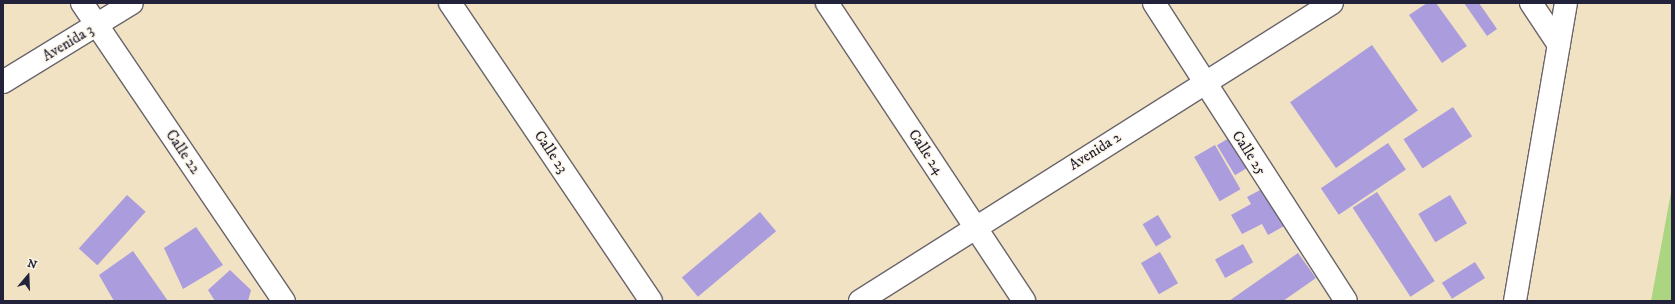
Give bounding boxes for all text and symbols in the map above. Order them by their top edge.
street label: Avenida 3 [39,21,97,65]
street label: Calle 22 [162,126,204,178]
street label: Calle 24 [904,126,948,178]
street label: Calle 23 [530,127,572,177]
street label: Calle 25 [1228,127,1270,179]
street label: Avenida 2 [1066,128,1124,174]
north arrow [8,256,48,296]
text: N [25,257,38,273]

